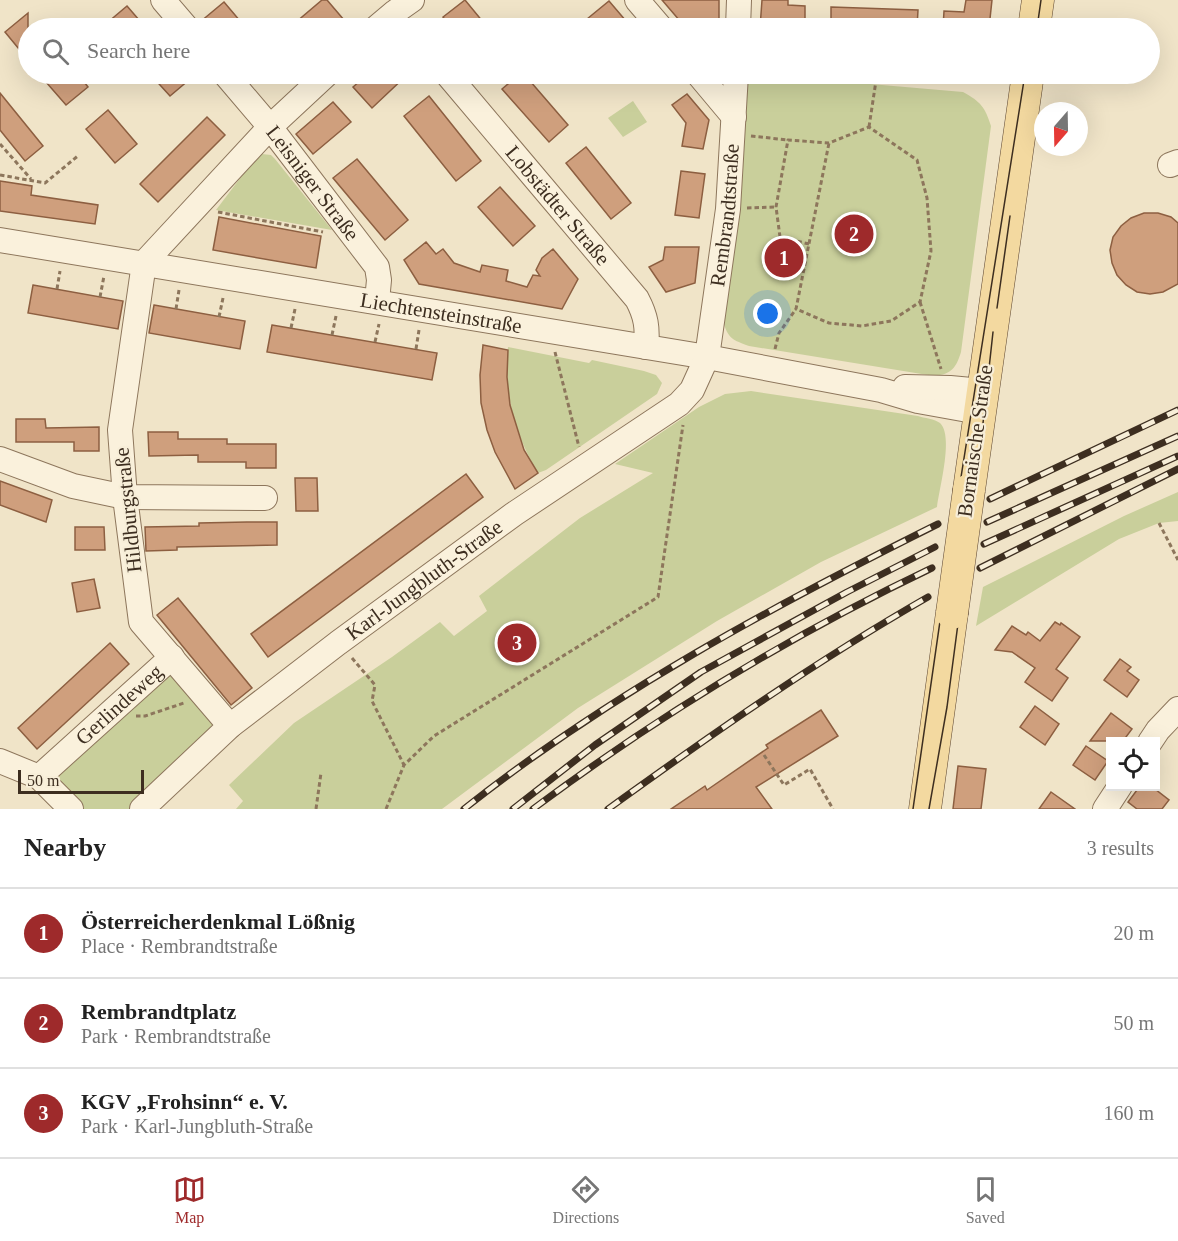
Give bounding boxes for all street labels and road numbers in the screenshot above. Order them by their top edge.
street label: Leisniger Straße [261,121,364,245]
street label: Lobstädter Straße [501,141,615,270]
street label: Rembrandtstraße [705,143,744,288]
street label: Liechtensteinstraße [358,288,524,338]
street label: Bornaische Straße [952,363,998,519]
street label: Hildburgstraße [110,446,146,574]
street label: Karl-Jungbluth-Straße [341,515,507,645]
street label: Gerlindeweg [71,659,168,750]

